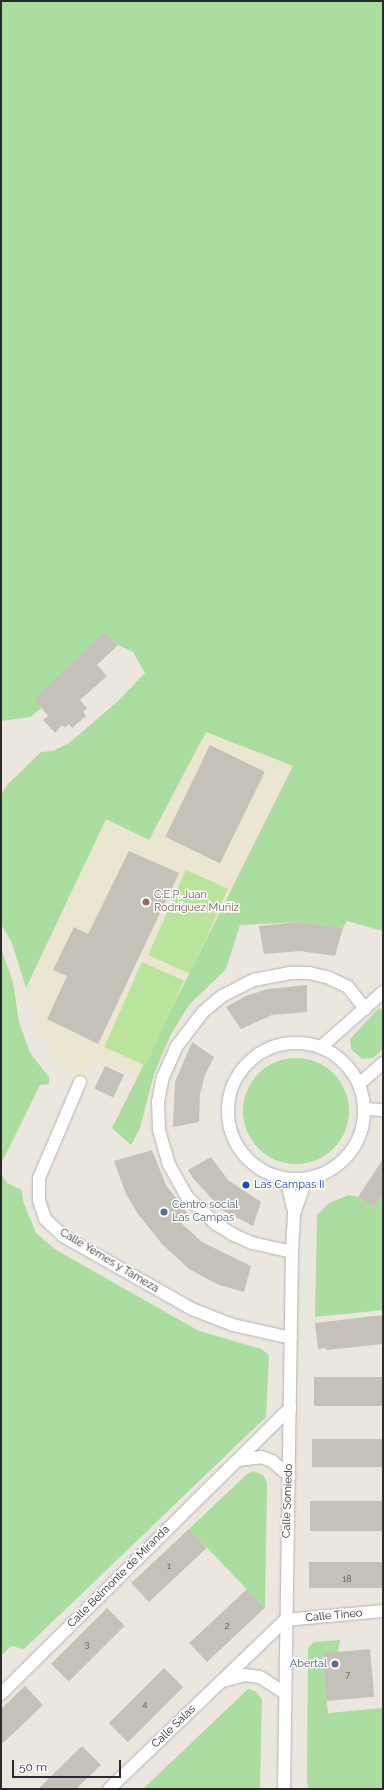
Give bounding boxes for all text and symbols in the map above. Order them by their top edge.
place label: C.E.P. Juan Rodríguez Muñiz [154,889,239,915]
marker: C.E.P. Juan Rodríguez Muñiz [141,897,151,907]
place label: Las Campas II [254,1178,325,1192]
marker: Las Campas II [241,1180,251,1190]
place label: Centro social Las Campas [172,1199,238,1225]
marker: Centro social Las Campas [159,1207,169,1217]
street label: Calle Yernes y Tameza [57,1226,161,1296]
street label: Calle Somiedo [280,1464,296,1538]
street label: Calle Belmonte de Miranda [65,1523,173,1631]
house number: 1 [167,1561,171,1571]
house number: 18 [342,1574,352,1584]
street label: Calle Tineo [305,1607,363,1625]
house number: 2 [225,1621,229,1631]
house number: 3 [85,1639,89,1649]
place label: Abertal [290,1657,327,1671]
marker: Abertal [330,1659,340,1669]
house number: 7 [346,1670,350,1680]
house number: 4 [143,1699,147,1709]
street label: Calle Salas [149,1703,199,1751]
scale bar [14,1752,123,1778]
text: 50 m [19,1760,47,1774]

